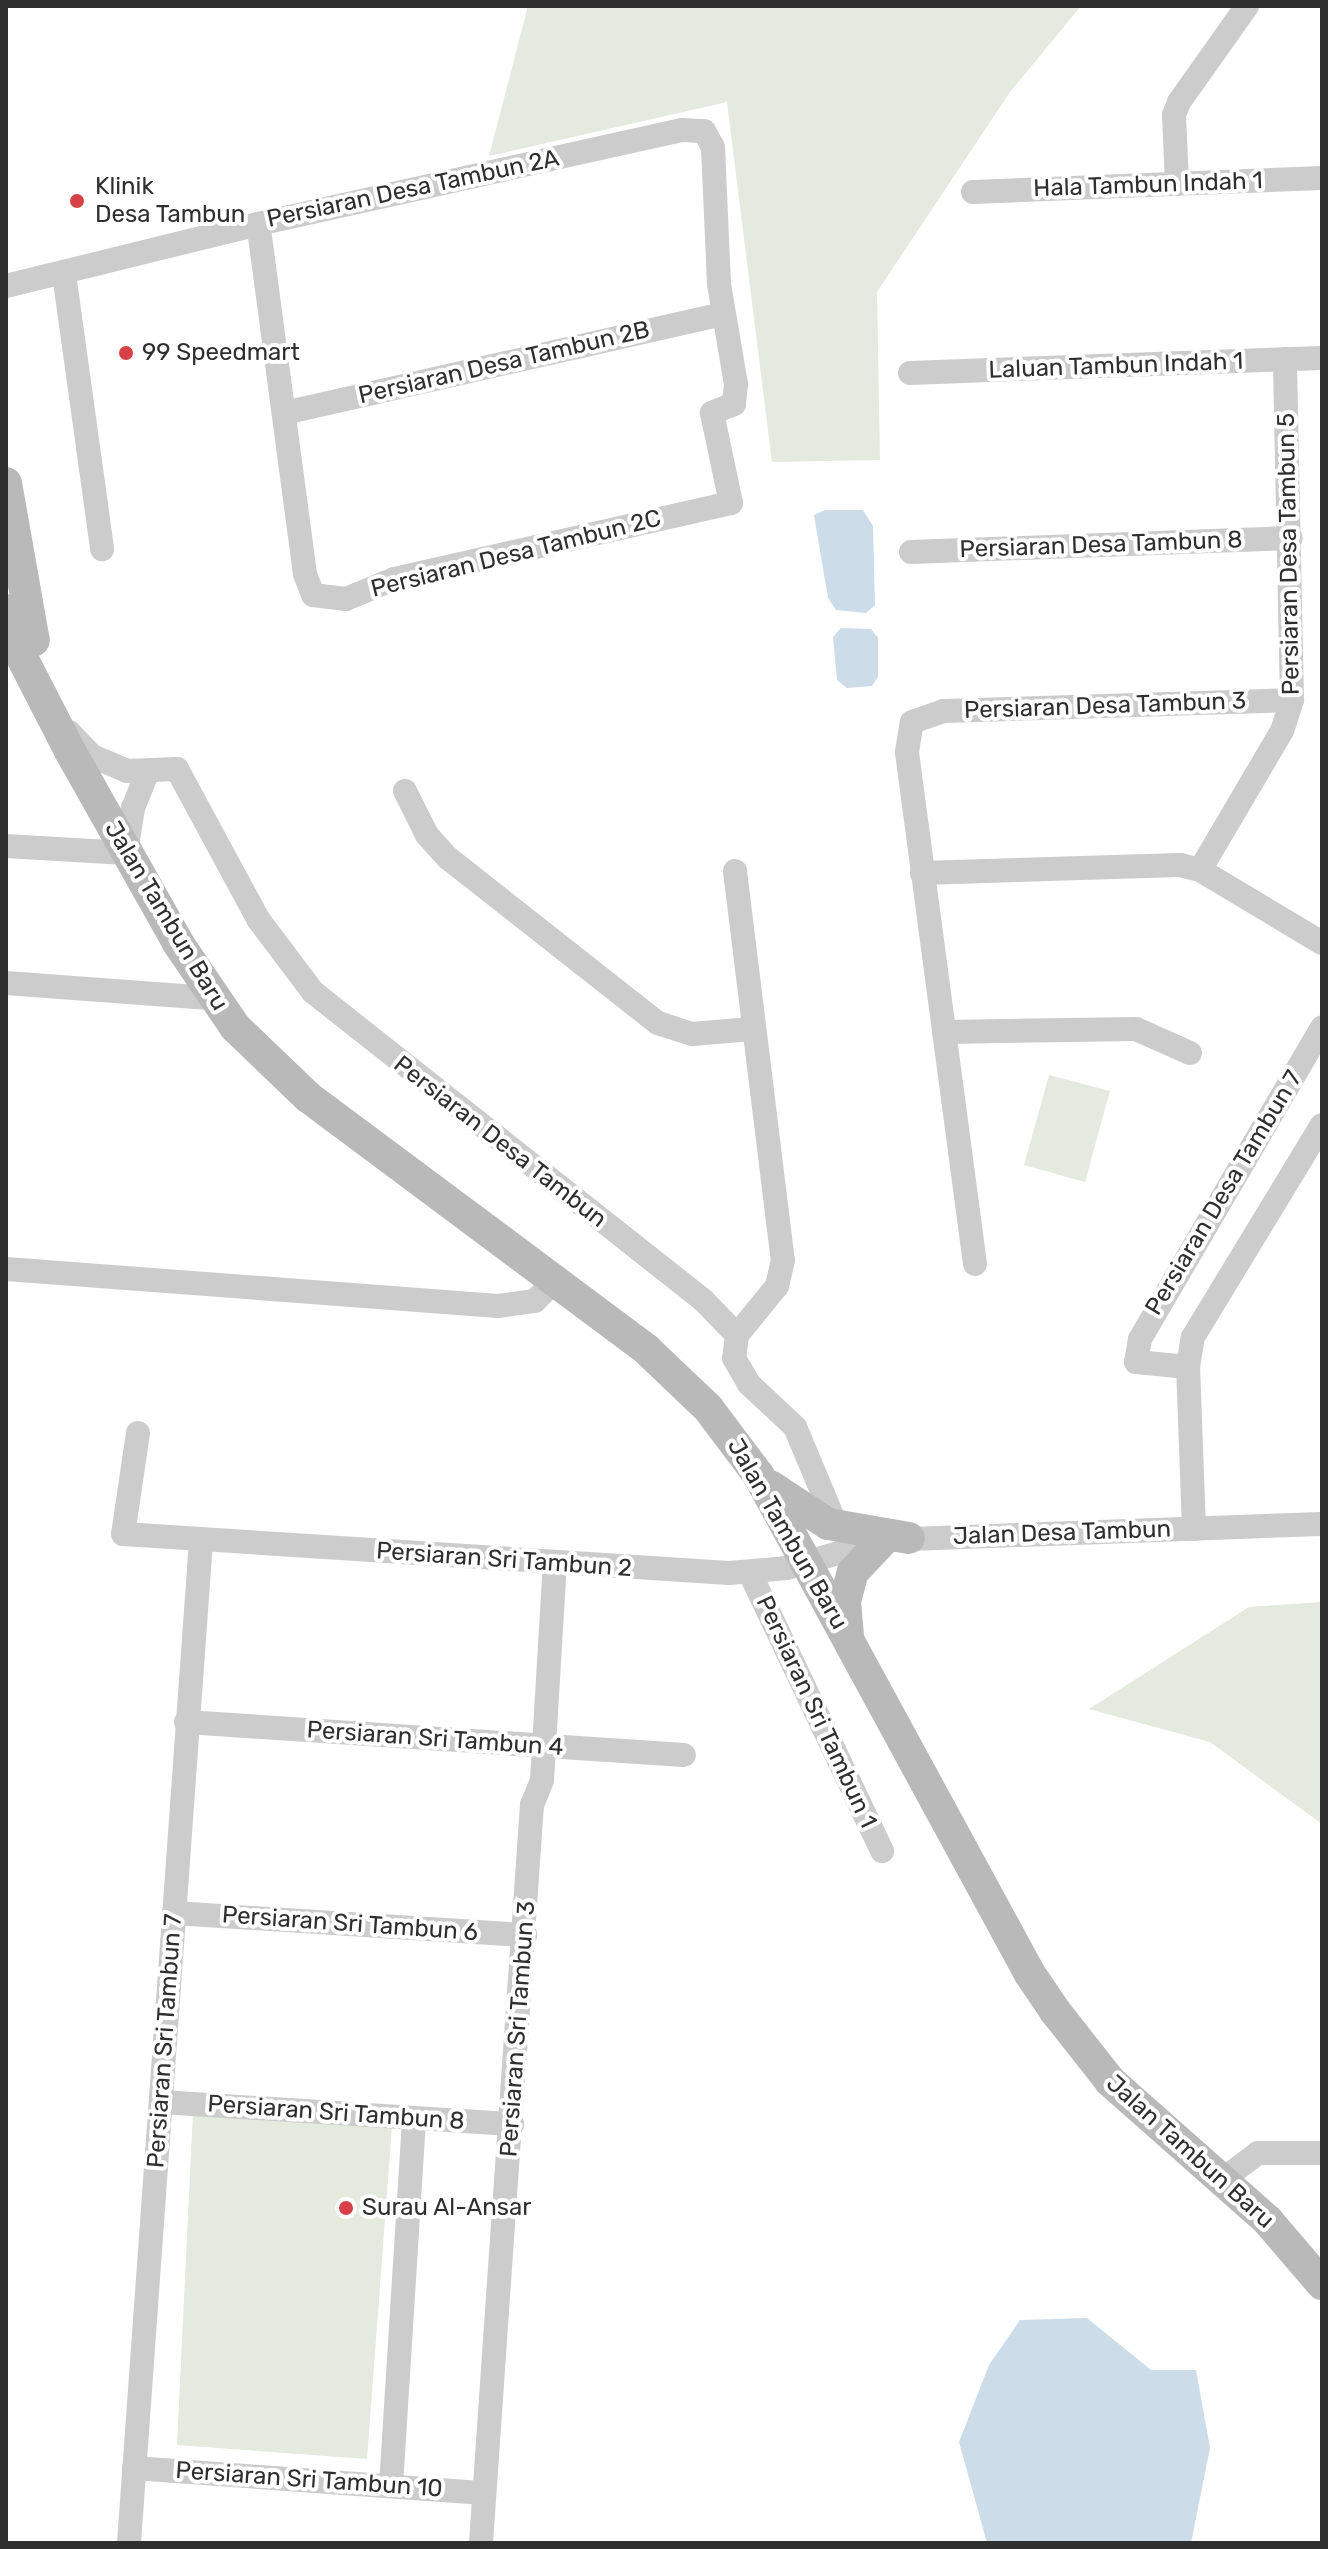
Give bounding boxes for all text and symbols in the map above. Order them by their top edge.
street label: Persiaran Desa Tambun 2A [264,144,562,234]
street label: Hala Tambun Indah 1 [1032,167,1264,203]
place label: Klinik Desa Tambun [95,173,246,229]
marker: Klinik Desa Tambun [66,190,88,212]
street label: Persiaran Desa Tambun 2B [355,315,653,411]
place label: 99 Speedmart [142,339,300,367]
marker: 99 Speedmart [117,344,135,362]
street label: Laluan Tambun Indah 1 [988,347,1244,385]
street label: Persiaran Desa Tambun 5 [1272,412,1306,696]
street label: Persiaran Desa Tambun 2C [368,504,664,604]
street label: Persiaran Desa Tambun 8 [959,526,1243,564]
street label: Persiaran Desa Tambun 3 [963,687,1247,725]
street label: Jalan Tambun Baru [98,816,234,1016]
street label: Persiaran Desa Tambun [388,1050,612,1234]
street label: Persiaran Desa Tambun 7 [1139,1065,1309,1321]
street label: Jalan Tambun Baru [720,1433,854,1635]
street label: Jalan Desa Tambun [952,1515,1172,1551]
street label: Persiaran Sri Tambun 2 [375,1537,633,1583]
street label: Persiaran Sri Tambun 1 [749,1591,883,1833]
street label: Persiaran Sri Tambun 4 [305,1716,565,1762]
street label: Persiaran Sri Tambun 3 [495,1900,541,2158]
street label: Persiaran Sri Tambun 6 [221,1901,479,1947]
street label: Persiaran Sri Tambun 7 [142,1913,188,2169]
street label: Jalan Tambun Baru [1100,2069,1280,2235]
street label: Persiaran Sri Tambun 8 [206,2090,466,2136]
place label: Surau Al-Ansar [362,2194,532,2222]
marker: Surau Al-Ansar [337,2199,355,2217]
street label: Persiaran Sri Tambun 10 [174,2456,444,2504]

